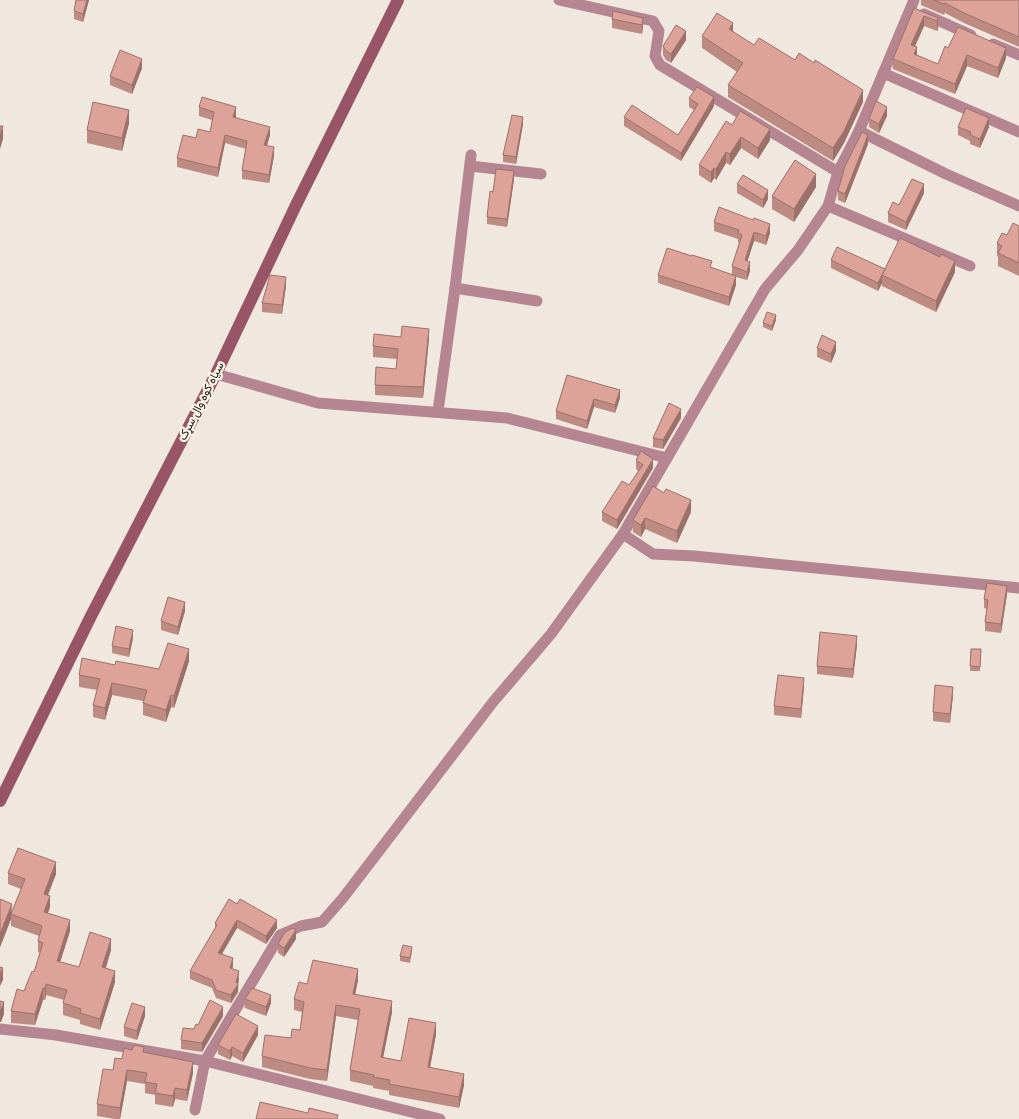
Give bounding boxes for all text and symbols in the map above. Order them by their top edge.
street label: سیاه کوه وال سړک [173,358,229,443]

